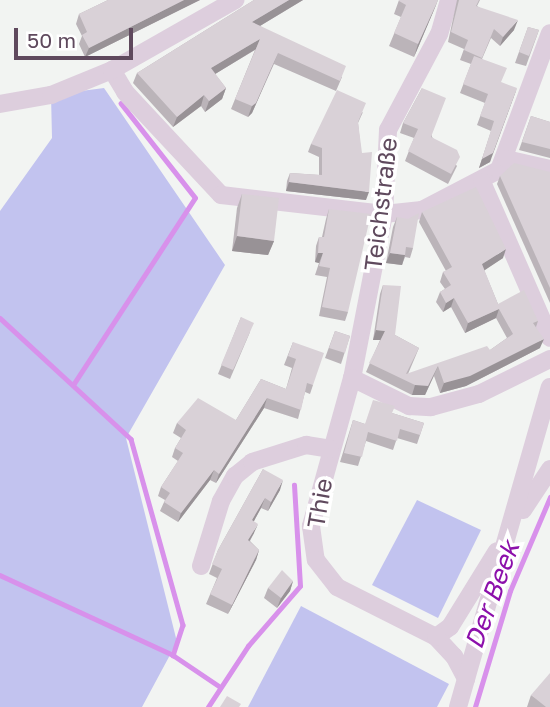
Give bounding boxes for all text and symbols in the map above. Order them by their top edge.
scale bar [18,14,136,58]
text: 50 m [27,27,76,53]
street label: Teichstraße [358,136,402,272]
street label: Thie [300,476,338,530]
water label: Der Beek [458,537,526,653]

